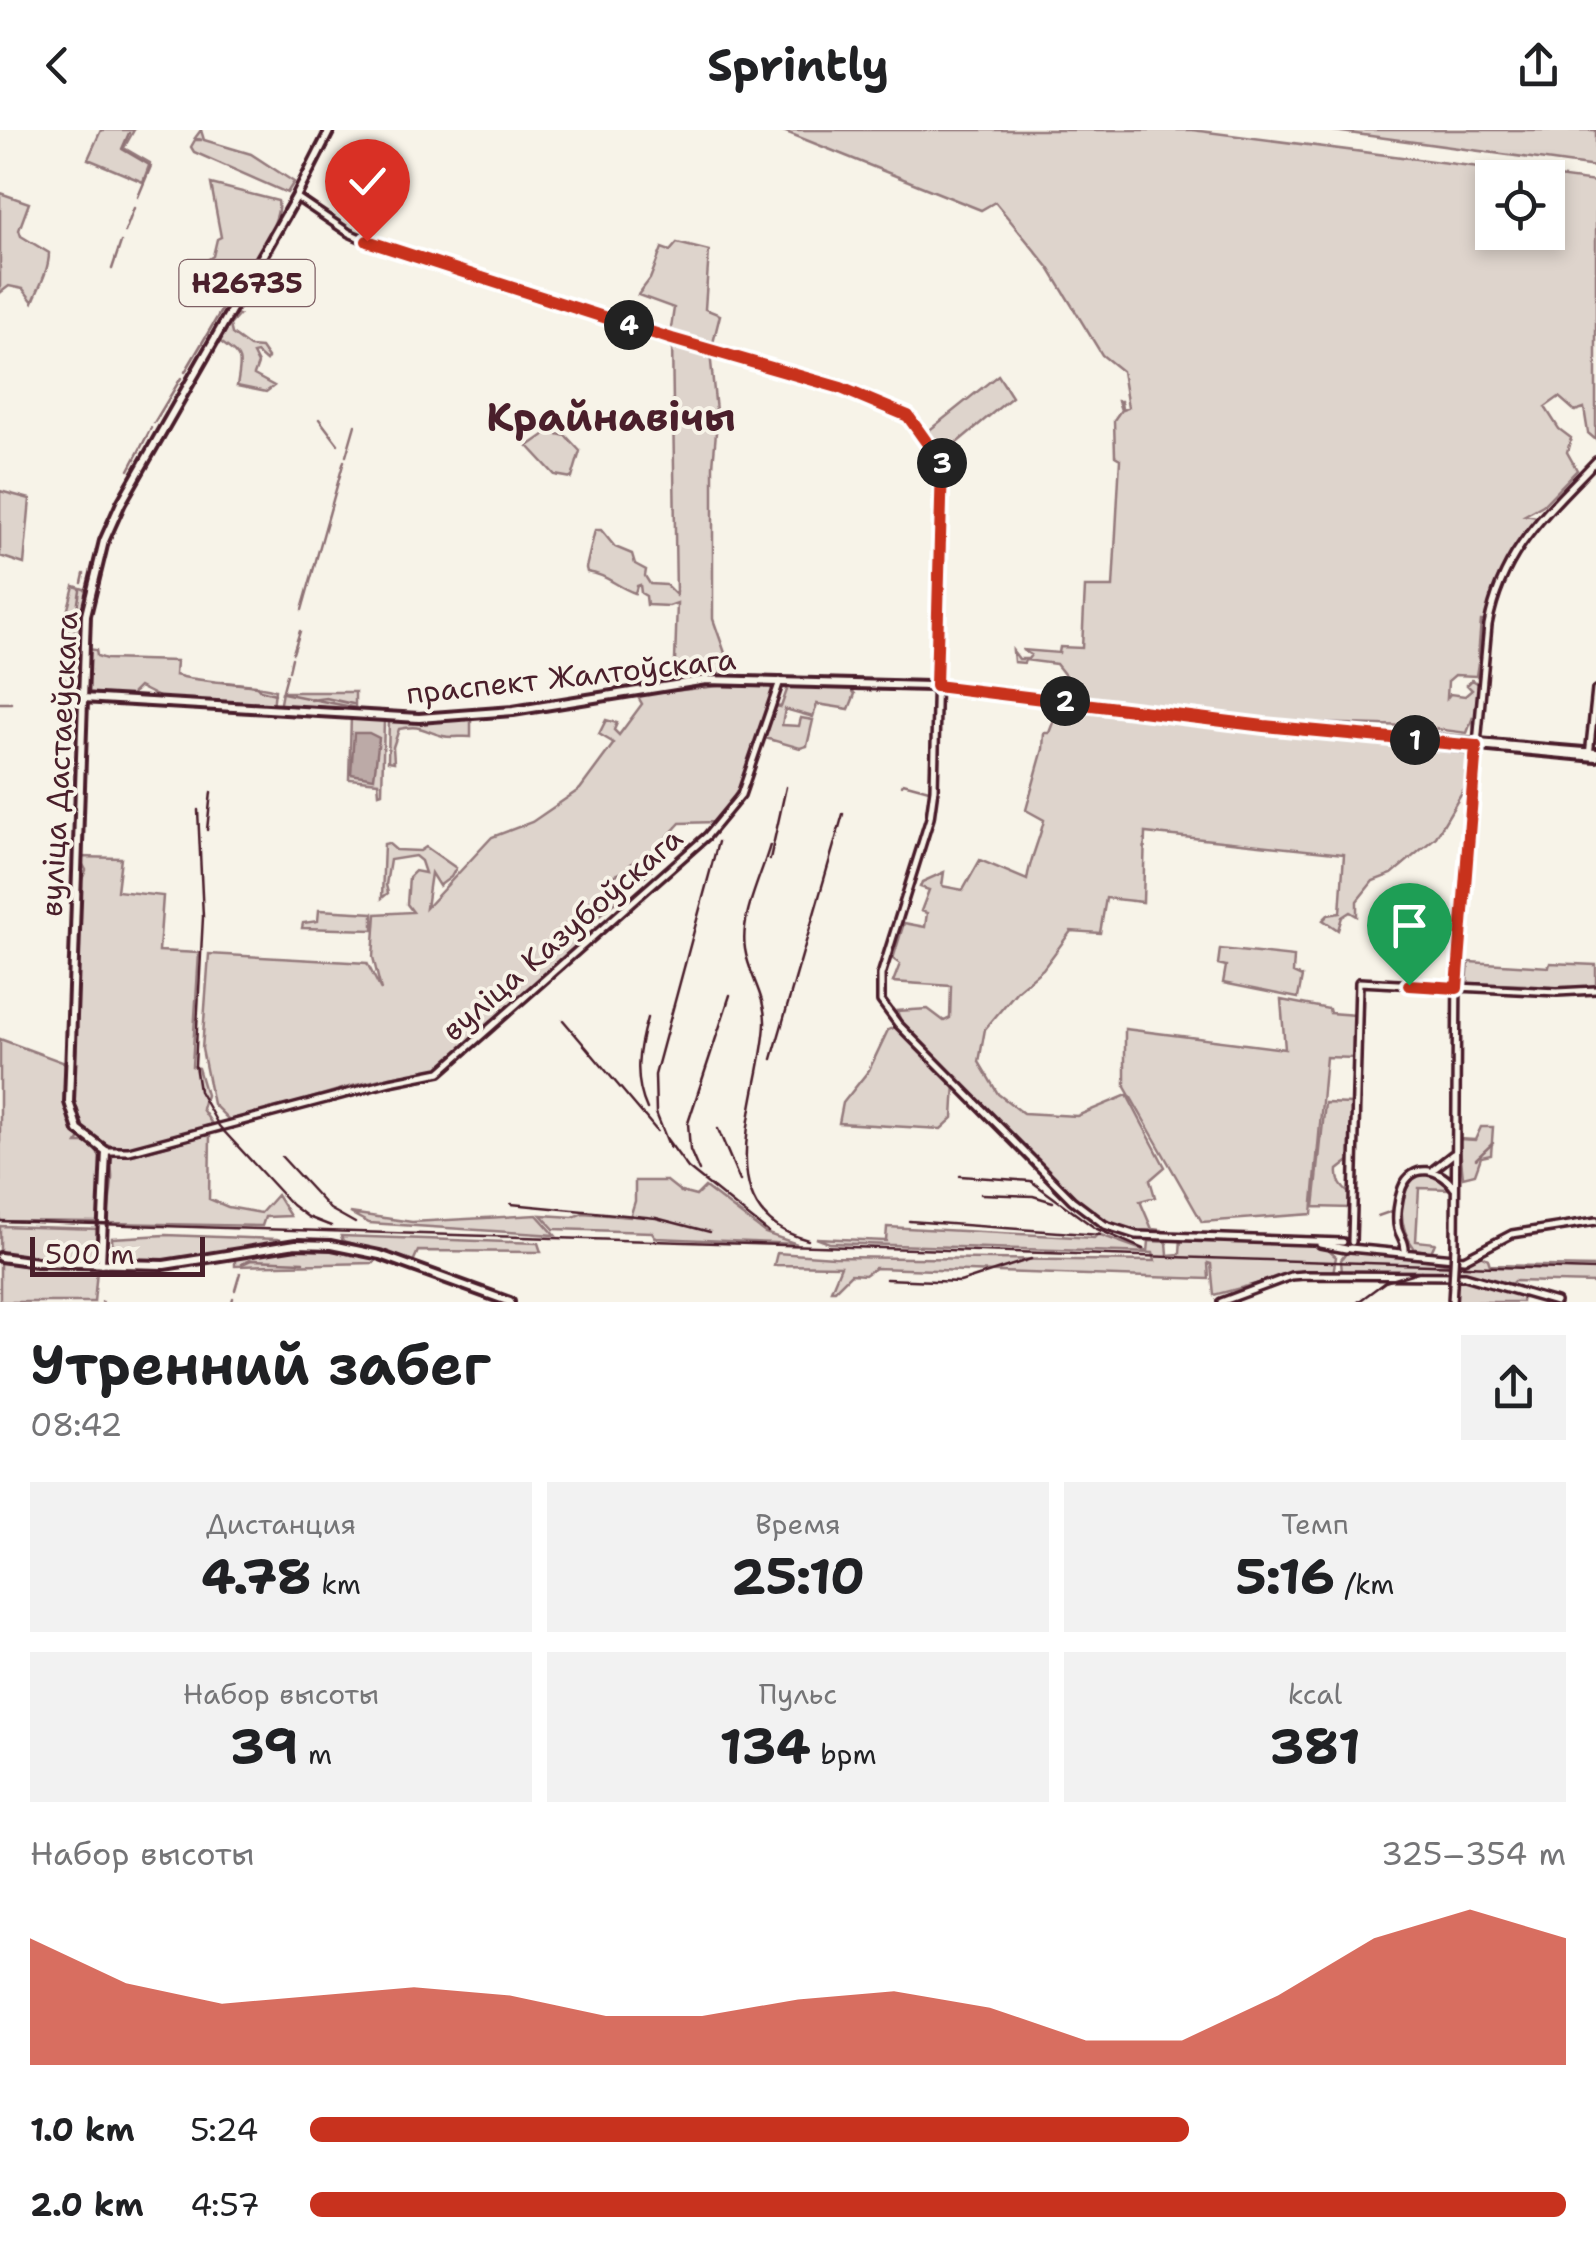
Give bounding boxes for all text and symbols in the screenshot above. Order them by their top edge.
text: Sprintly [707,35,889,95]
icon: back [30,38,85,93]
icon: share [1511,38,1566,93]
pin [325,139,410,242]
icon: check [340,154,395,209]
map controls [1475,160,1565,250]
button: locate [1475,160,1565,250]
road number: Н26735 [180,260,314,306]
pin: 4 [604,300,654,350]
text: 4 [619,306,639,344]
district label: Крайнавічы [486,390,736,444]
pin: 3 [917,438,967,488]
text: 3 [932,444,952,482]
street label: вуліца Дастаеўскага [31,610,87,918]
street label: праспект Жалтоўскага [404,638,738,714]
pin: 2 [1040,676,1090,726]
text: 2 [1055,682,1075,720]
pin: 1 [1390,715,1440,765]
text: 1 [1409,721,1421,759]
street label: вуліца Казубоўскага [433,818,691,1050]
pin [1367,883,1452,986]
icon: arrive [1382,898,1437,953]
scale bar [30,1232,205,1276]
text: 500 m [45,1235,135,1273]
text: Утренний забег [30,1328,491,1402]
button: share [1461,1335,1566,1440]
text: 08:42 [30,1403,123,1446]
text: Дистанция [206,1505,356,1543]
text: Время [755,1505,841,1543]
text: Темп [1281,1505,1349,1543]
text: 4.78 [201,1543,312,1610]
text: 25:10 [731,1543,865,1610]
text: 5:16 [1235,1543,1335,1610]
text: km [312,1565,361,1603]
text: /km [1335,1565,1395,1603]
text: Набор высоты [183,1675,379,1713]
text: Пульс [759,1675,837,1713]
text: kcal [1288,1675,1342,1713]
text: 39 [230,1713,298,1780]
text: 134 [719,1713,811,1780]
text: 381 [1269,1713,1361,1780]
text: m [298,1735,332,1773]
text: bpm [811,1735,877,1773]
text: Набор высоты [30,1832,255,1875]
text: 325–354 m [1381,1832,1566,1875]
text: 1.0 km [30,2108,135,2151]
text: 5:24 [190,2108,258,2151]
text: 2.0 km [30,2183,144,2226]
text: 4:57 [190,2183,260,2226]

